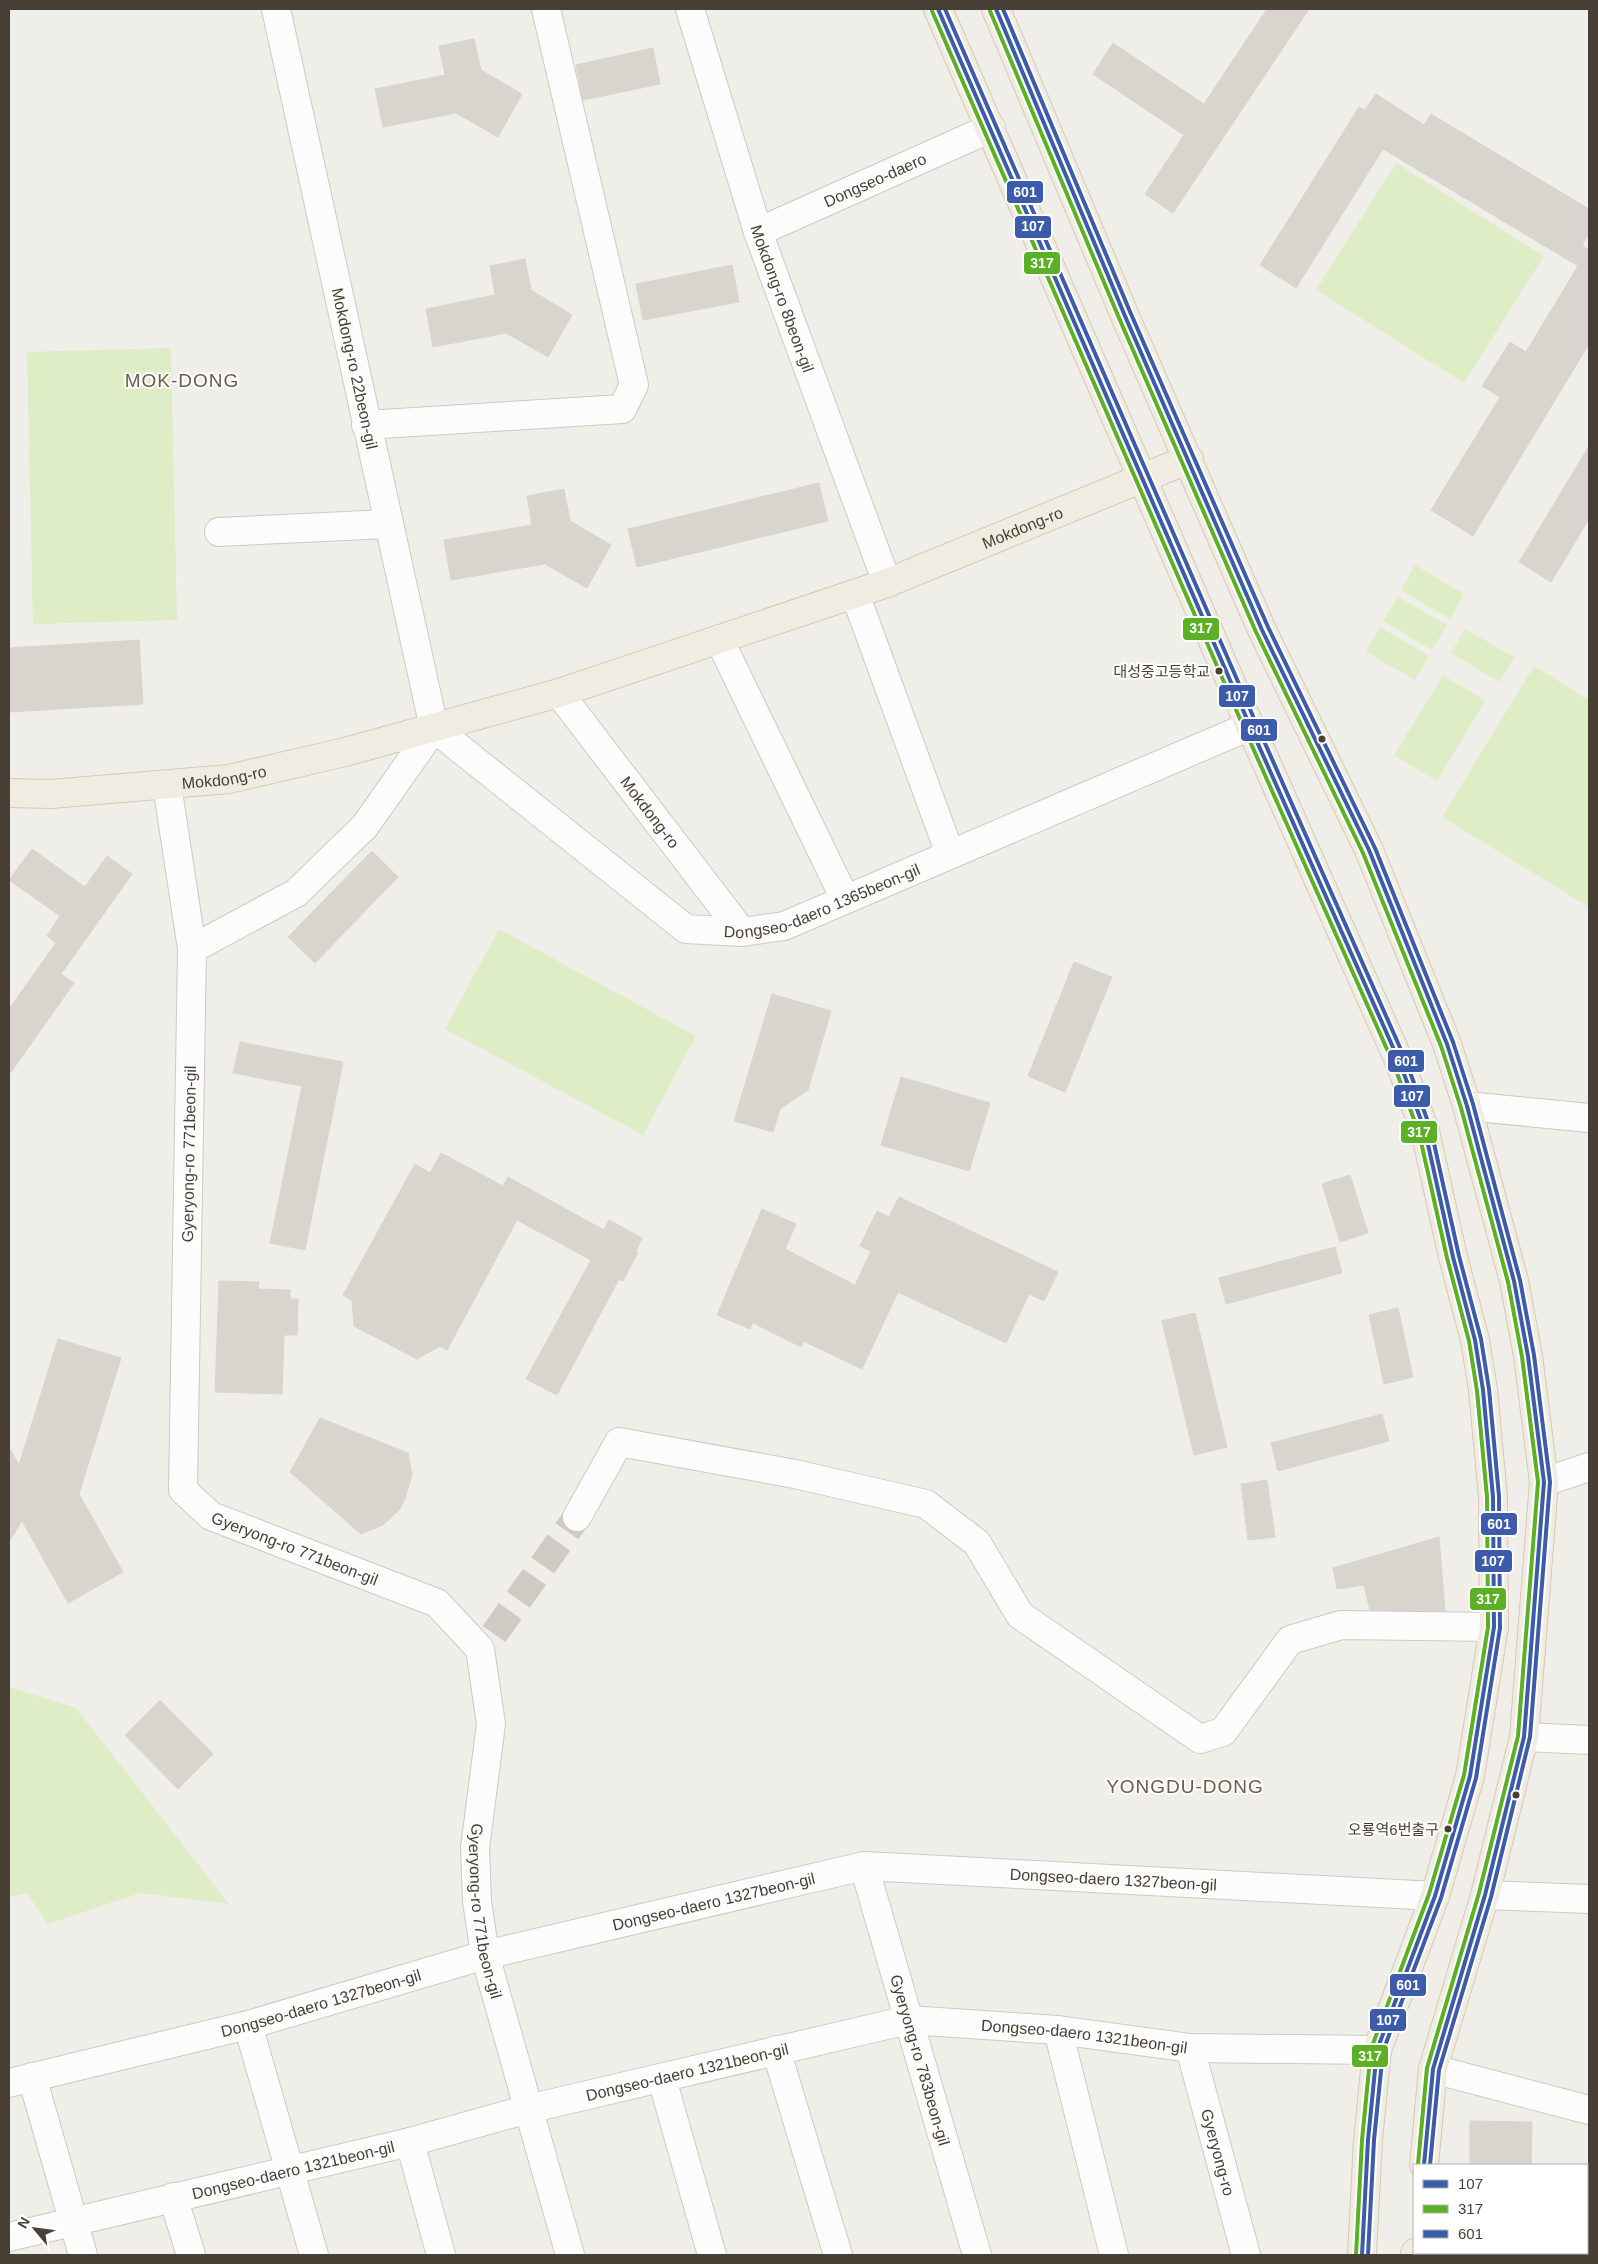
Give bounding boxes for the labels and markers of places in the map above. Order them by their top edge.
place label: 대성중고등학교 [1113,663,1210,680]
marker: 대성중고등학교 [1214,666,1224,676]
unlabelled marker [1317,734,1327,744]
unlabelled marker [1511,1790,1521,1800]
place label: 오룡역6번출구 [1348,1821,1439,1838]
marker: 오룡역6번출구 [1443,1824,1453,1834]

